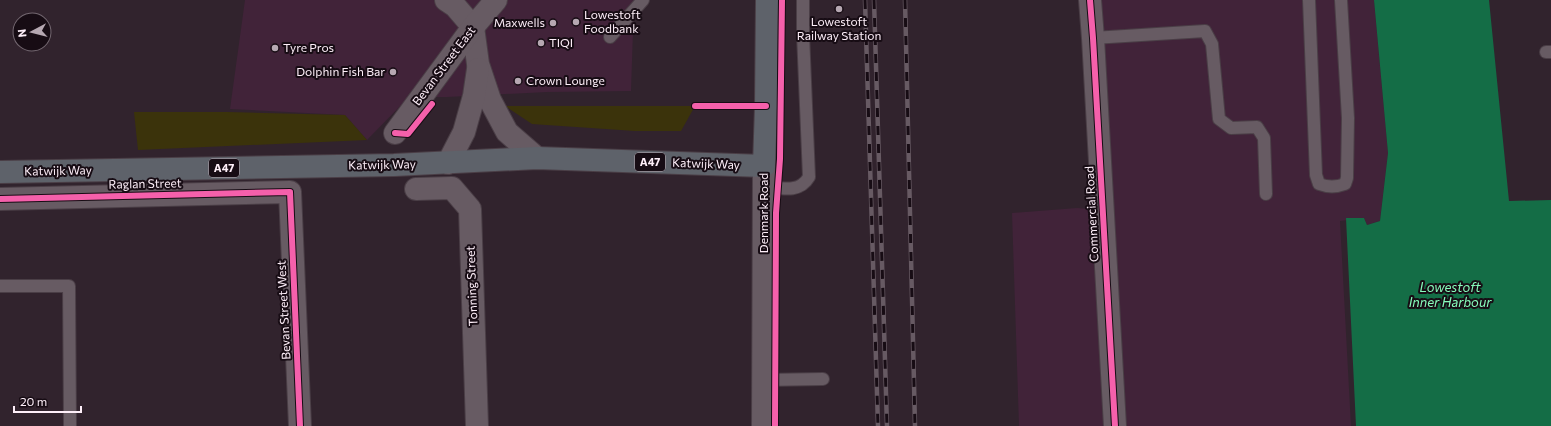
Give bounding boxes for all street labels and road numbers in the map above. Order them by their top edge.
street label: Bevan Street East [409,23,478,108]
road number: A47 [635,153,665,171]
street label: Katwijk Way [672,155,740,171]
street label: Katwijk Way [348,156,416,172]
road number: A47 [209,159,239,177]
street label: Katwijk Way [24,162,92,178]
street label: Commercial Road [1081,166,1101,262]
street label: Denmark Road [756,173,770,253]
street label: Raglan Street [108,175,182,191]
street label: Tonning Street [463,246,479,326]
street label: Bevan Street West [273,260,293,360]

